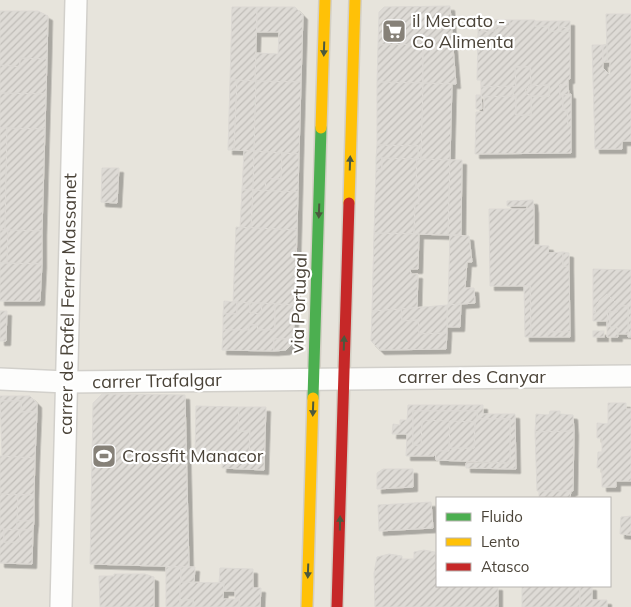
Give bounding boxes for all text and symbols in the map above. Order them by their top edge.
place label: il Mercato - Co Alimenta [412,9,514,53]
supermarket icon: il Mercato - Co Alimenta [381,18,407,44]
one-way arrow [320,41,328,57]
one-way arrow [346,155,354,171]
street label: carrer de Rafel Ferrer Massanet [54,173,81,435]
one-way arrow [315,203,323,219]
street label: via Portugal [285,252,312,354]
one-way arrow [341,335,349,351]
street label: carrer des Canyar [398,365,546,388]
street label: carrer Trafalgar [92,368,222,393]
one-way arrow [309,401,317,417]
sports icon: Crossfit Manacor [91,443,117,469]
place label: Crossfit Manacor [122,444,264,467]
legend [436,497,611,587]
text: Fluido [481,507,523,526]
one-way arrow [336,515,344,531]
text: Lento [481,532,520,551]
text: Atasco [481,557,529,576]
one-way arrow [304,563,312,579]

